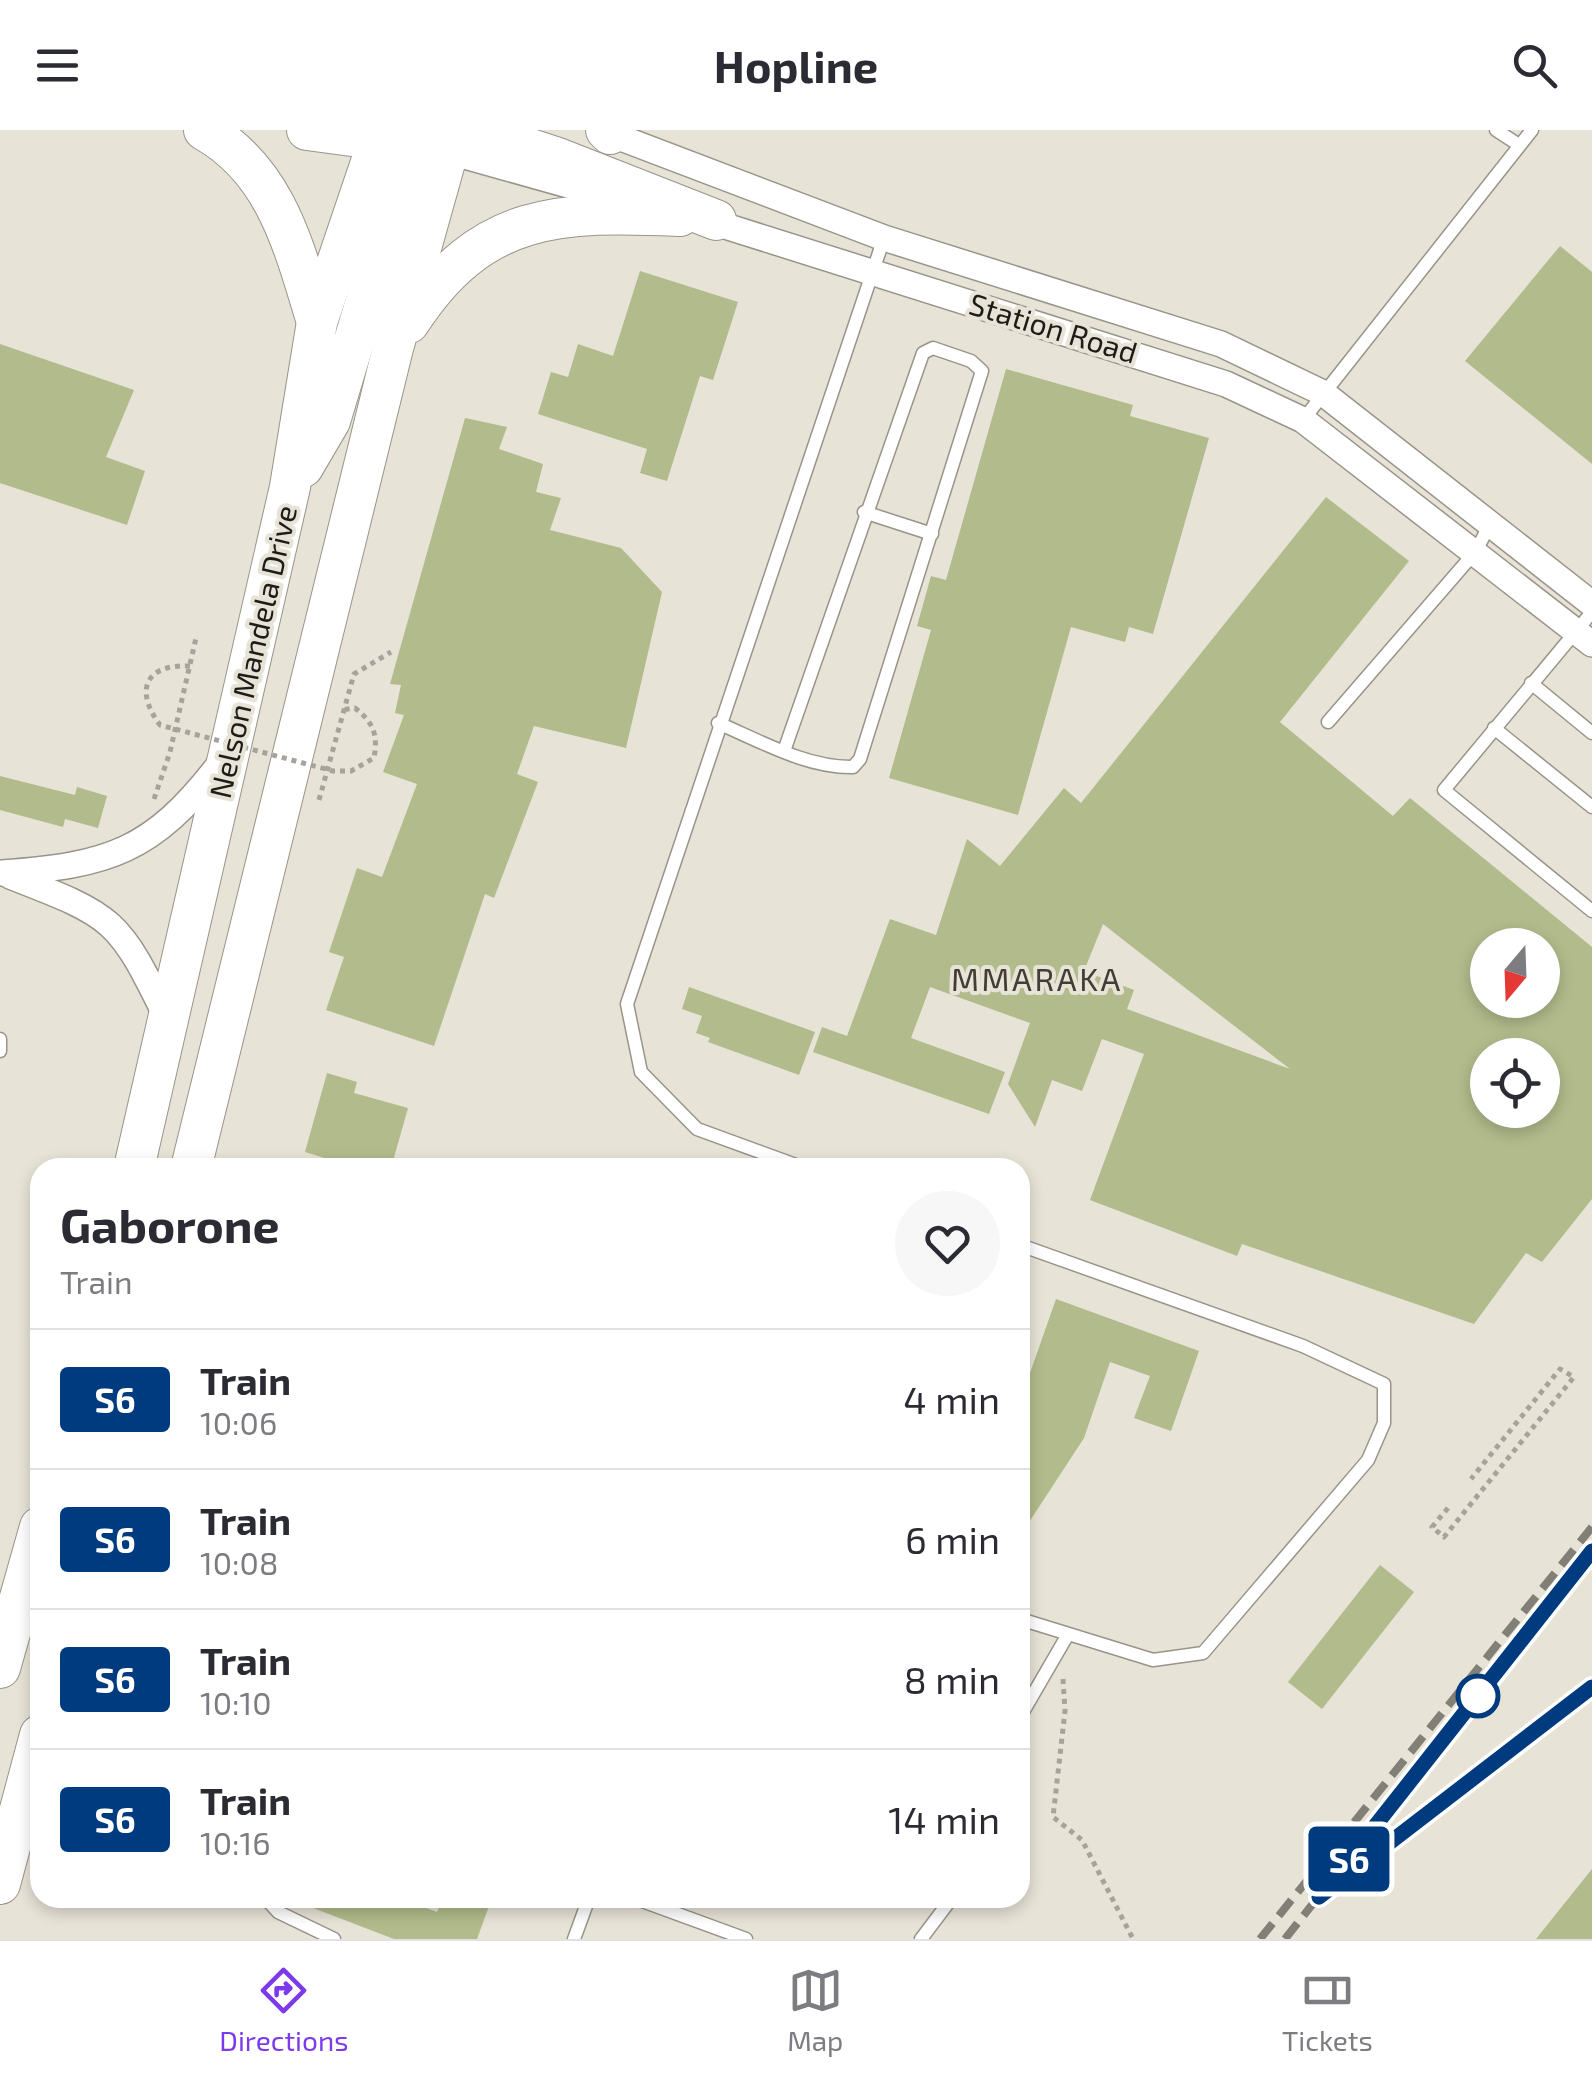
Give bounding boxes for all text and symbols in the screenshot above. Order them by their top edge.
icon: menu [30,38,85,93]
text: Hopline [714,38,878,92]
icon: search [1507,38,1562,93]
street label: Station Road [965,284,1142,370]
street label: Nelson Mandela Drive [201,502,303,801]
north arrow [1470,928,1560,1018]
map controls [1470,928,1560,1128]
district label: MMARAKA [951,959,1123,997]
button: locate [1470,1038,1560,1128]
button: heart [895,1191,1000,1296]
text: Gaborone [60,1195,280,1253]
text: Train [60,1262,133,1300]
text: Train [200,1357,291,1403]
text: 4 min [903,1376,1000,1422]
text: S6 [94,1378,136,1420]
text: 10:06 [200,1403,277,1441]
text: Train [200,1497,291,1543]
text: 6 min [905,1516,1000,1562]
text: S6 [94,1518,136,1560]
text: 10:08 [200,1543,278,1581]
text: Train [200,1637,291,1683]
text: 8 min [904,1656,1000,1702]
text: S6 [94,1658,136,1700]
unlabelled marker [1457,1675,1499,1717]
text: 10:10 [200,1683,272,1721]
text: Train [200,1777,291,1823]
text: 14 min [888,1796,1000,1842]
text: S6 [94,1798,136,1840]
text: 10:16 [200,1823,271,1861]
line badge: S6 [1304,1826,1394,1892]
text: S6 [1328,1838,1370,1880]
tab: Directions [219,1963,348,2057]
tab: Map [787,1963,843,2057]
tab: Tickets [1282,1963,1373,2057]

